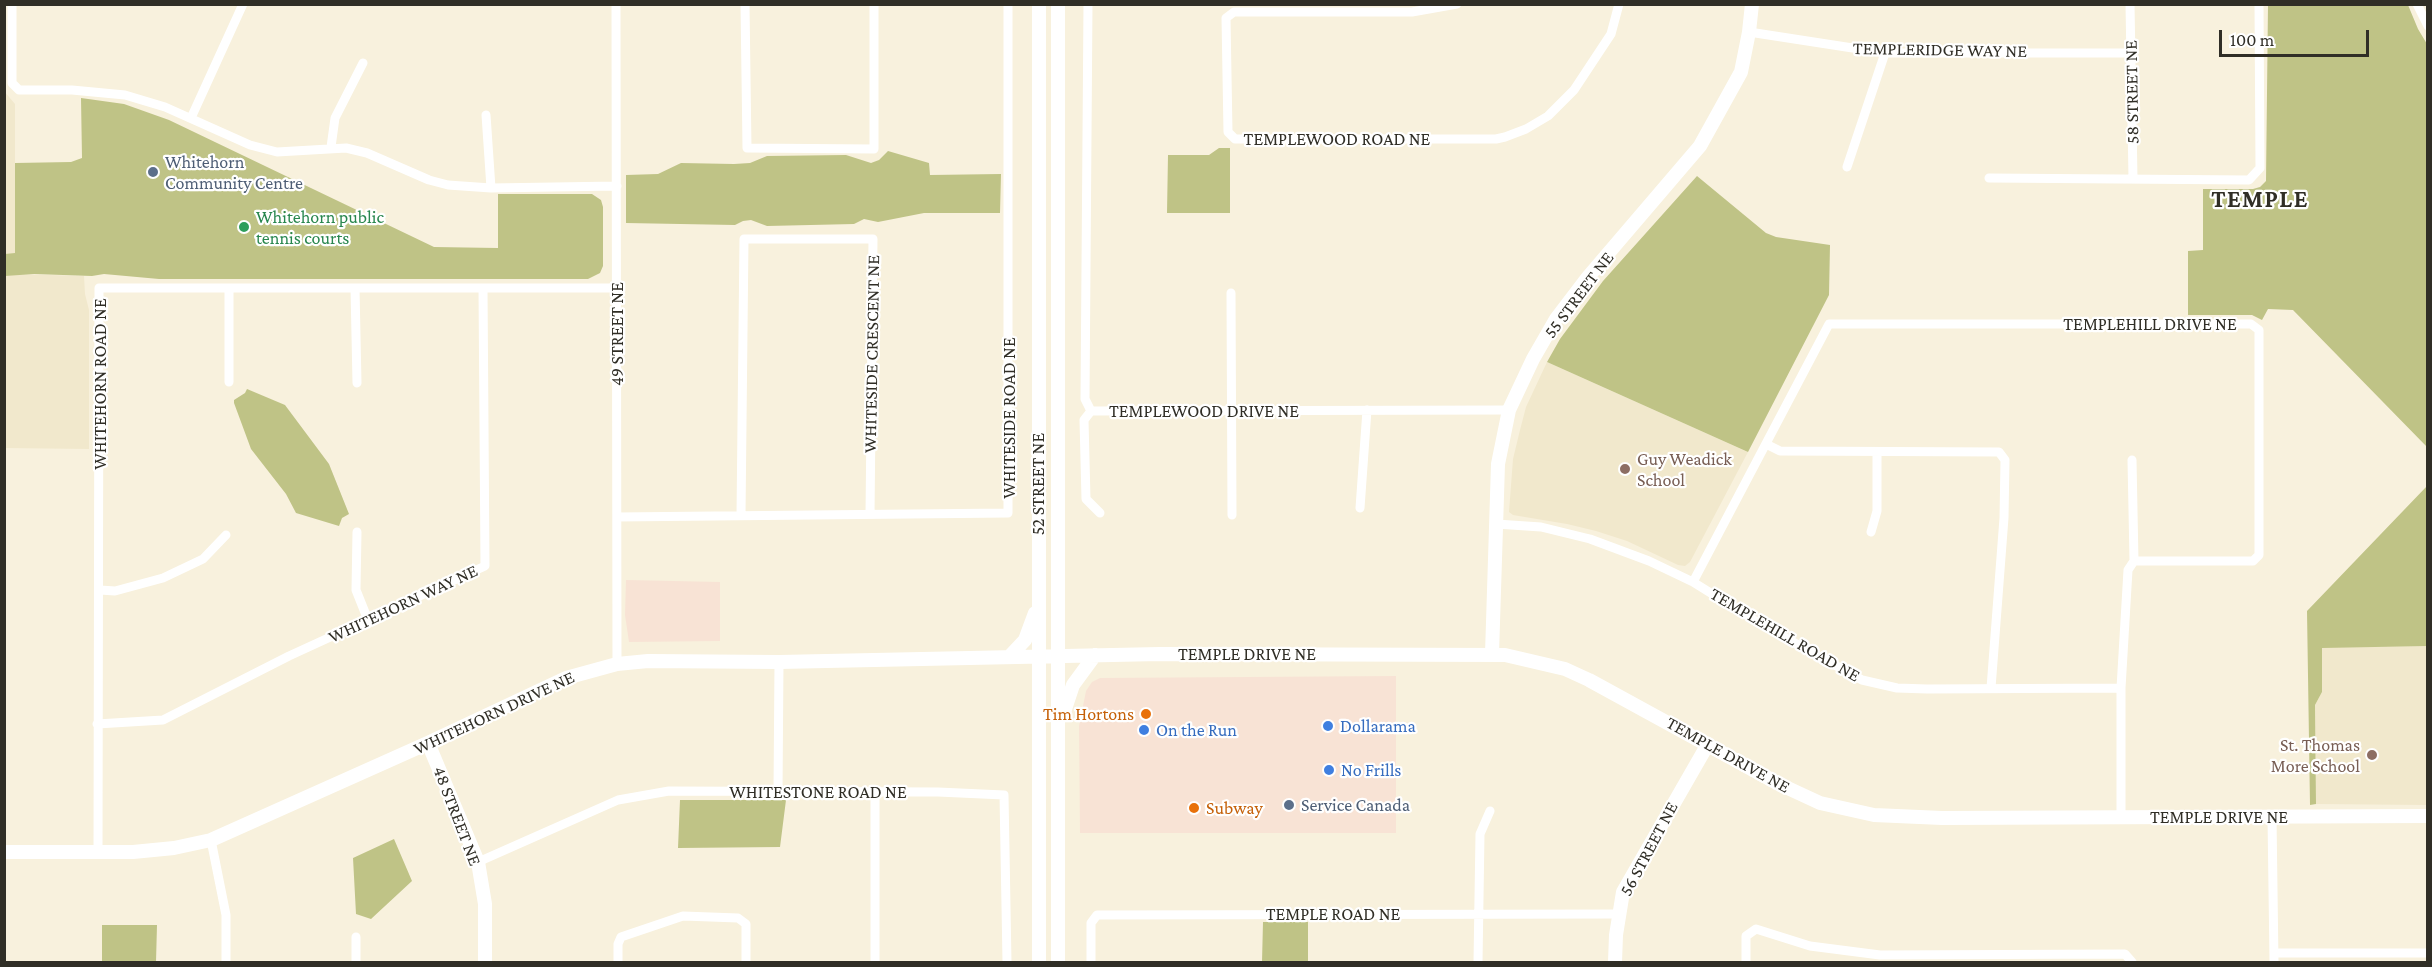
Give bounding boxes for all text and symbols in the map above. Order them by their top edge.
scale bar [2222,18,2372,56]
text: 100 m [2230,30,2274,50]
street label: TEMPLERIDGE WAY NE [1853,38,2027,62]
street label: 58 STREET NE [2120,40,2144,144]
street label: TEMPLEWOOD ROAD NE [1244,128,1430,150]
place label: Whitehorn Community Centre [165,151,303,194]
marker: Whitehorn Community Centre [146,165,160,179]
district label: TEMPLE [2211,186,2309,214]
place label: Whitehorn public tennis courts [256,206,384,248]
marker: Whitehorn public tennis courts [237,220,251,234]
street label: 55 STREET NE [1540,248,1618,342]
street label: WHITESIDE CRESCENT NE [859,255,885,453]
street label: 49 STREET NE [606,282,628,386]
street label: WHITEHORN ROAD NE [89,298,111,470]
street label: TEMPLEHILL DRIVE NE [2063,313,2237,335]
street label: WHITESIDE ROAD NE [998,337,1020,499]
street label: TEMPLEWOOD DRIVE NE [1109,400,1299,422]
street label: 52 STREET NE [1027,433,1049,535]
place label: Guy Weadick School [1637,448,1732,490]
marker: Guy Weadick School [1618,462,1632,476]
street label: WHITEHORN WAY NE [325,560,481,648]
street label: TEMPLEHILL ROAD NE [1706,583,1864,687]
street label: TEMPLE DRIVE NE [1178,643,1316,665]
street label: WHITEHORN DRIVE NE [410,666,578,760]
place label: Tim Hortons [1043,703,1134,725]
marker: Tim Hortons [1139,707,1153,721]
street label: TEMPLE DRIVE NE [1662,712,1794,798]
place label: Dollarama [1340,715,1416,737]
place label: On the Run [1156,719,1237,741]
marker: Dollarama [1321,719,1335,733]
marker: On the Run [1137,723,1151,737]
place label: St. Thomas More School [2271,734,2360,777]
marker: St. Thomas More School [2365,748,2379,762]
place label: No Frills [1341,759,1401,781]
street label: 48 STREET NE [428,763,486,869]
marker: No Frills [1322,763,1336,777]
street label: WHITESTONE ROAD NE [729,781,907,803]
place label: Service Canada [1301,794,1410,816]
place label: Subway [1206,797,1263,819]
marker: Service Canada [1282,798,1296,812]
street label: 56 STREET NE [1615,798,1683,900]
marker: Subway [1187,801,1201,815]
street label: TEMPLE DRIVE NE [2150,806,2288,828]
street label: TEMPLE ROAD NE [1266,903,1400,925]

